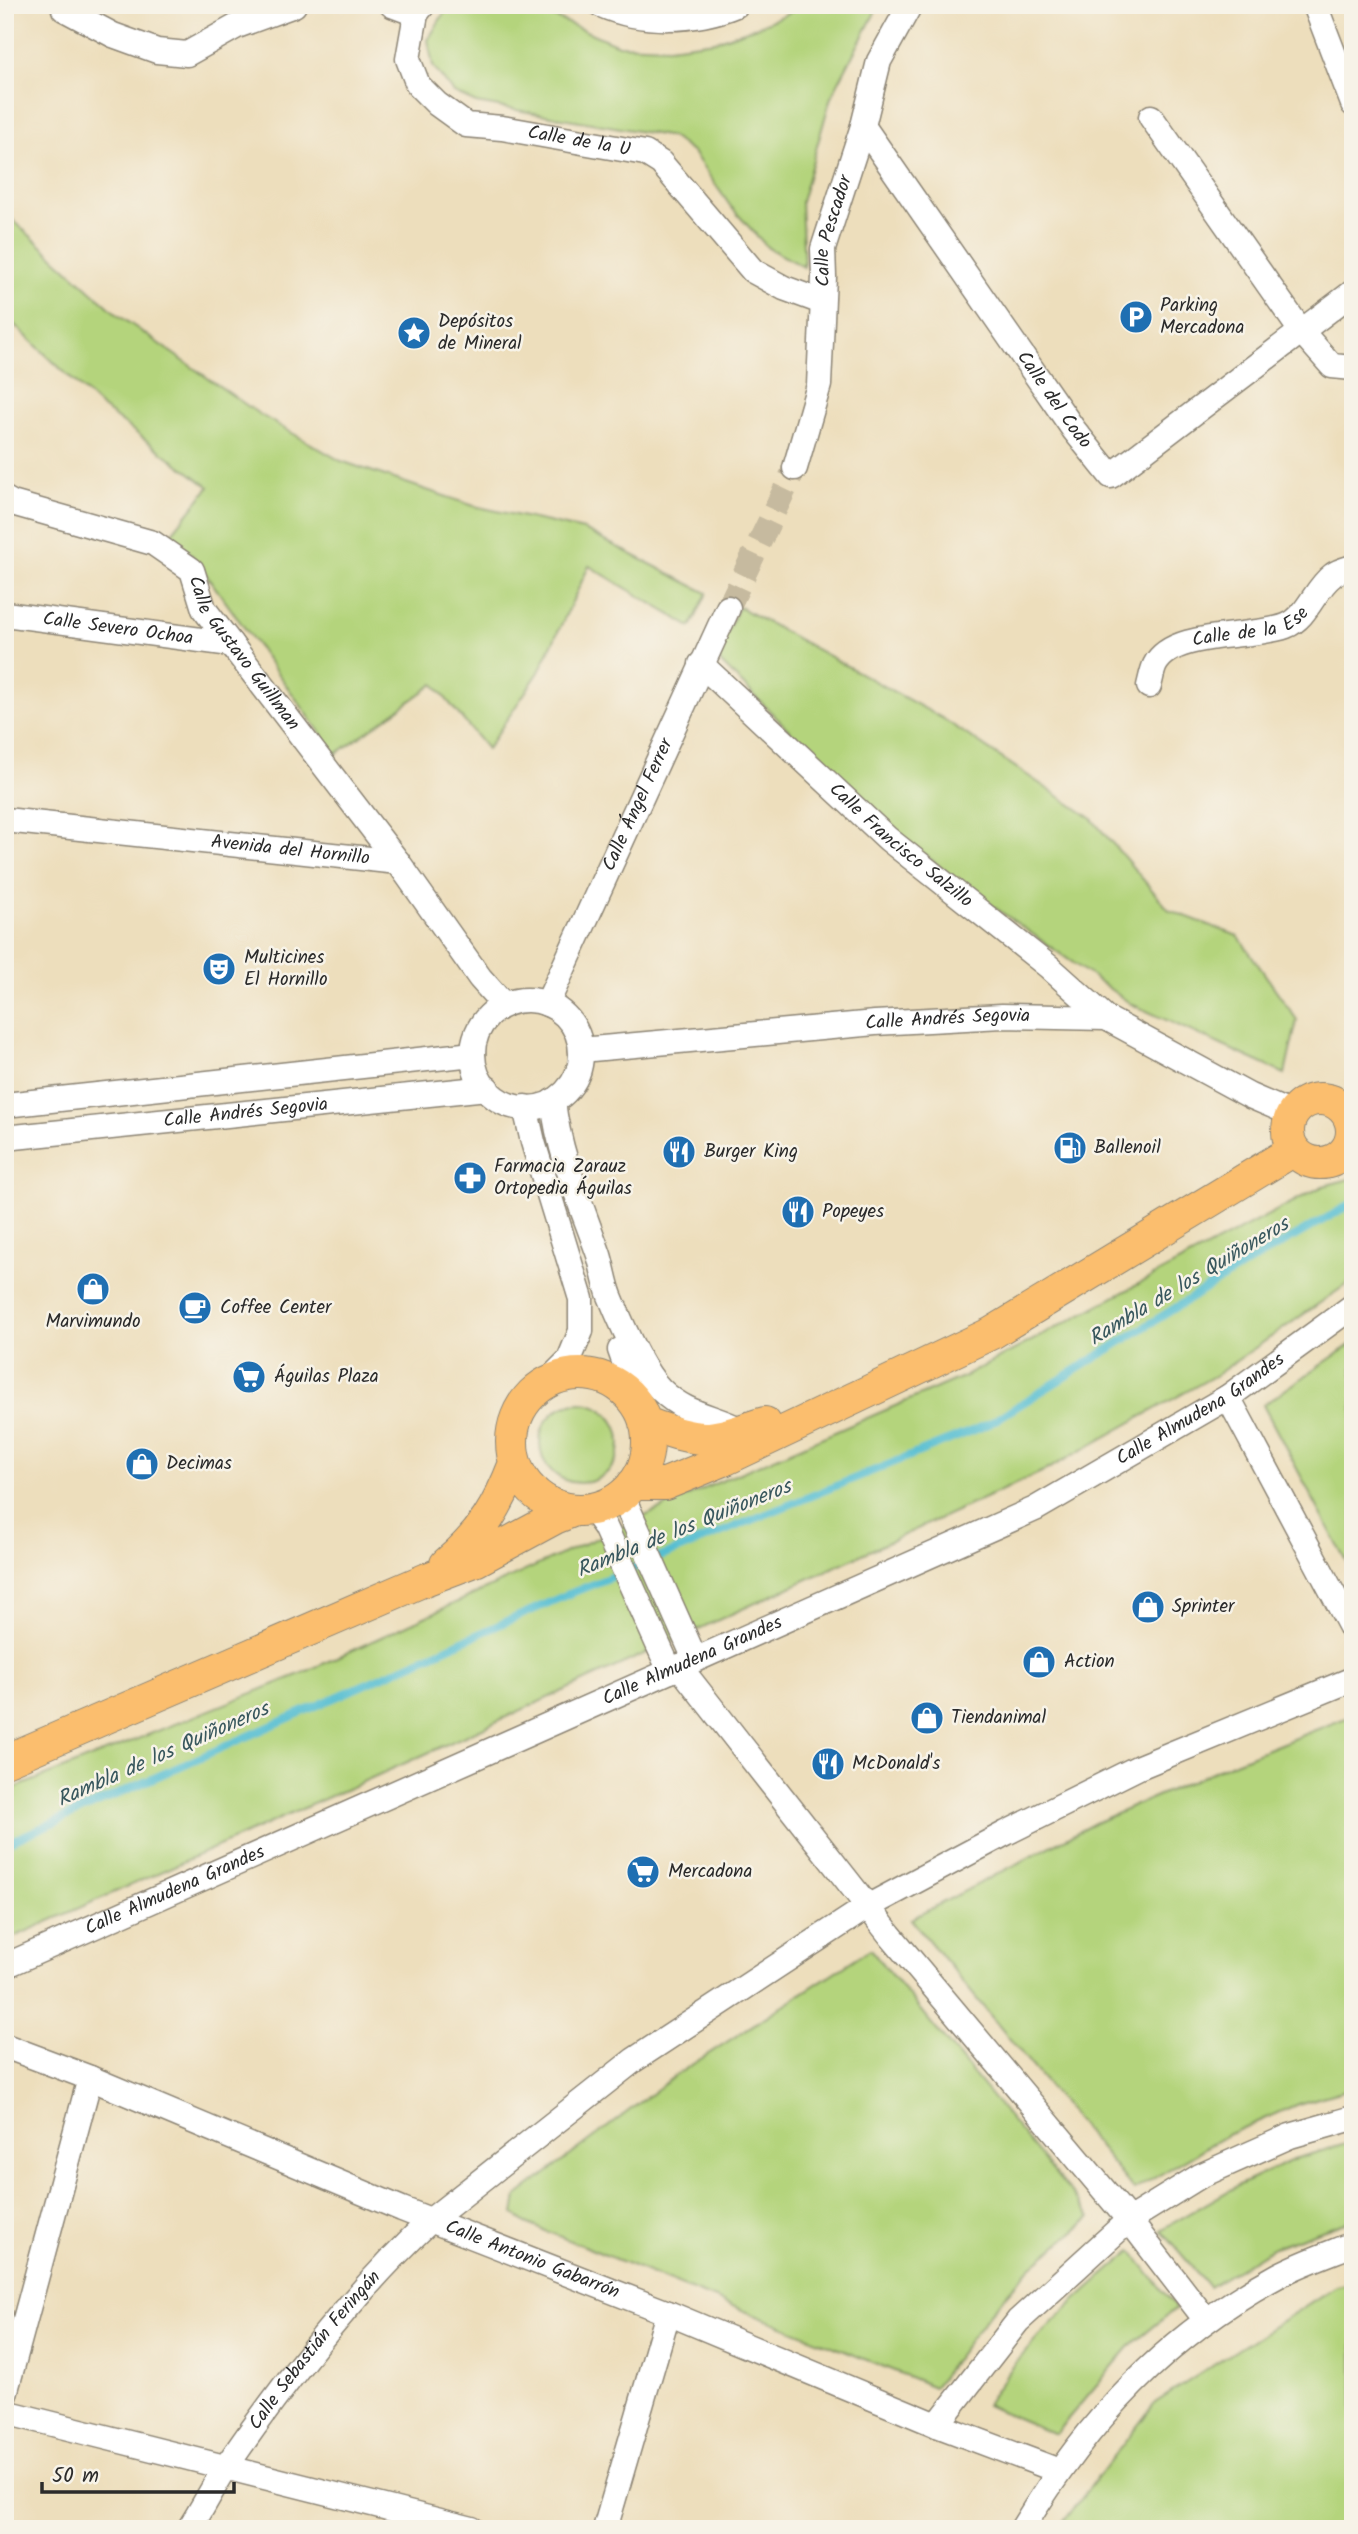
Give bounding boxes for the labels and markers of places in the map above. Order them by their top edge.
place label: Parking Mercadona [1160,291,1244,343]
parking icon: Parking Mercadona [1117,298,1155,336]
place label: Depósitos de Mineral [438,307,522,359]
place icon: Depósitos de Mineral [395,314,433,352]
place label: Multicines El Hornillo [244,943,328,995]
theatre icon: Multicines El Hornillo [200,950,238,988]
fuel station icon: Ballenoil [1051,1129,1089,1167]
restaurant icon: Burger King [660,1133,698,1171]
place label: Ballenoil [1094,1133,1161,1163]
place label: Burger King [704,1137,798,1167]
place label: Farmacia Zarauz Ortopedia Águilas [494,1152,632,1204]
pharmacy icon: Farmacia Zarauz Ortopedia Águilas [451,1159,489,1197]
restaurant icon: Popeyes [779,1193,817,1231]
place label: Popeyes [822,1197,884,1227]
shop icon: Marvimundo [74,1270,112,1308]
cafe icon: Coffee Center [176,1289,214,1327]
place label: Coffee Center [220,1293,333,1323]
place label: Marvimundo [45,1307,141,1337]
supermarket icon: Águilas Plaza [230,1358,268,1396]
place label: Águilas Plaza [274,1362,379,1392]
shop icon: Decimas [123,1445,161,1483]
place label: Decimas [166,1449,232,1479]
shop icon: Sprinter [1129,1588,1167,1626]
place label: Sprinter [1172,1592,1236,1622]
shop icon: Action [1020,1643,1058,1681]
place label: Action [1064,1647,1115,1677]
shop icon: Tiendanimal [908,1699,946,1737]
place label: Tiendanimal [951,1703,1046,1733]
restaurant icon: McDonald's [809,1745,847,1783]
place label: McDonald's [852,1749,940,1779]
supermarket icon: Mercadona [624,1853,662,1891]
place label: Mercadona [668,1857,752,1887]

